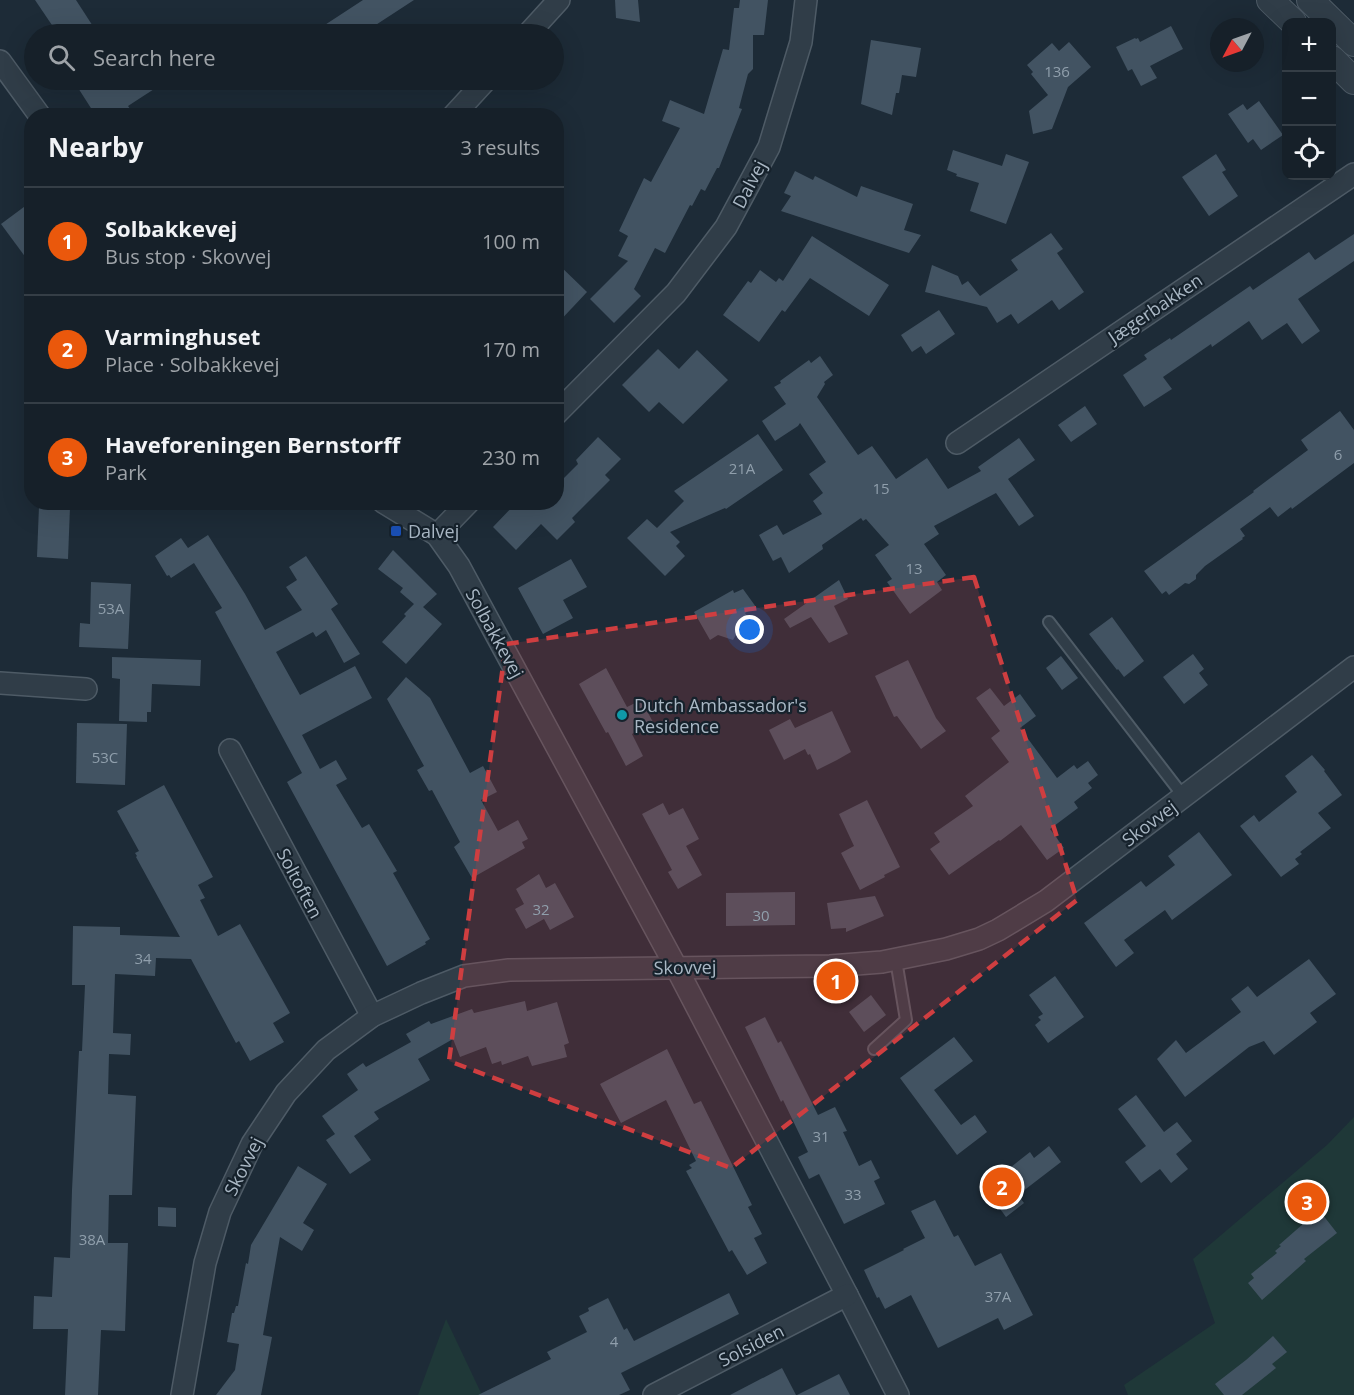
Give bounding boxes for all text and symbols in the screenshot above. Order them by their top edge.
north arrow [1210,18,1264,72]
map controls [1282,18,1336,180]
button: + [1282,18,1336,72]
search box [24,24,564,90]
icon: search [45,41,78,74]
text: Search here [93,42,216,72]
house number: 136 [1044,61,1070,81]
button: − [1282,72,1336,126]
button: locate [1282,126,1336,180]
text: Nearby [48,129,143,165]
text: 3 results [460,134,540,161]
street label: Dalvej [726,156,772,212]
text: Solbakkevej [105,213,237,243]
text: 1 [62,228,73,255]
text: 100 m [482,228,540,255]
text: Bus stop · Skovvej [105,243,271,270]
street label: Jægerbakken [1102,268,1207,349]
text: Varminghuset [105,321,260,351]
text: 2 [62,336,73,363]
text: 170 m [482,336,540,363]
text: Place · Solbakkevej [105,351,280,378]
text: Haveforeningen Bernstorff [105,429,400,459]
text: 3 [62,444,73,471]
text: 230 m [482,444,540,471]
house number: 6 [1334,444,1342,464]
house number: 21A [729,458,756,478]
text: Park [105,459,147,486]
house number: 15 [872,478,890,498]
place label: Dalvej [408,519,459,543]
marker: Dalvej [389,524,403,538]
house number: 13 [905,558,923,578]
street label: Solbakkevej [461,584,529,682]
house number: 53A [98,598,125,618]
your location [735,615,764,644]
place label: Dutch Ambassador's Residence [634,693,807,738]
marker: Dutch Ambassador's Residence [615,708,629,722]
house number: 53C [92,747,118,767]
street label: Skovvej [1117,795,1181,851]
street label: Soltoften [272,844,328,922]
house number: 32 [532,899,550,919]
house number: 30 [752,905,770,925]
house number: 34 [134,948,152,968]
street label: Skovvej [653,954,717,980]
pin: 1 [816,958,856,1004]
house number: 31 [812,1126,830,1146]
street label: Skovvej [218,1133,268,1199]
pin: 2 [982,1164,1022,1210]
pin: 3 [1288,1180,1326,1224]
house number: 33 [844,1184,862,1204]
house number: 38A [79,1229,106,1249]
house number: 37A [985,1286,1012,1306]
street label: Solsiden [714,1318,788,1372]
house number: 4 [610,1331,619,1351]

